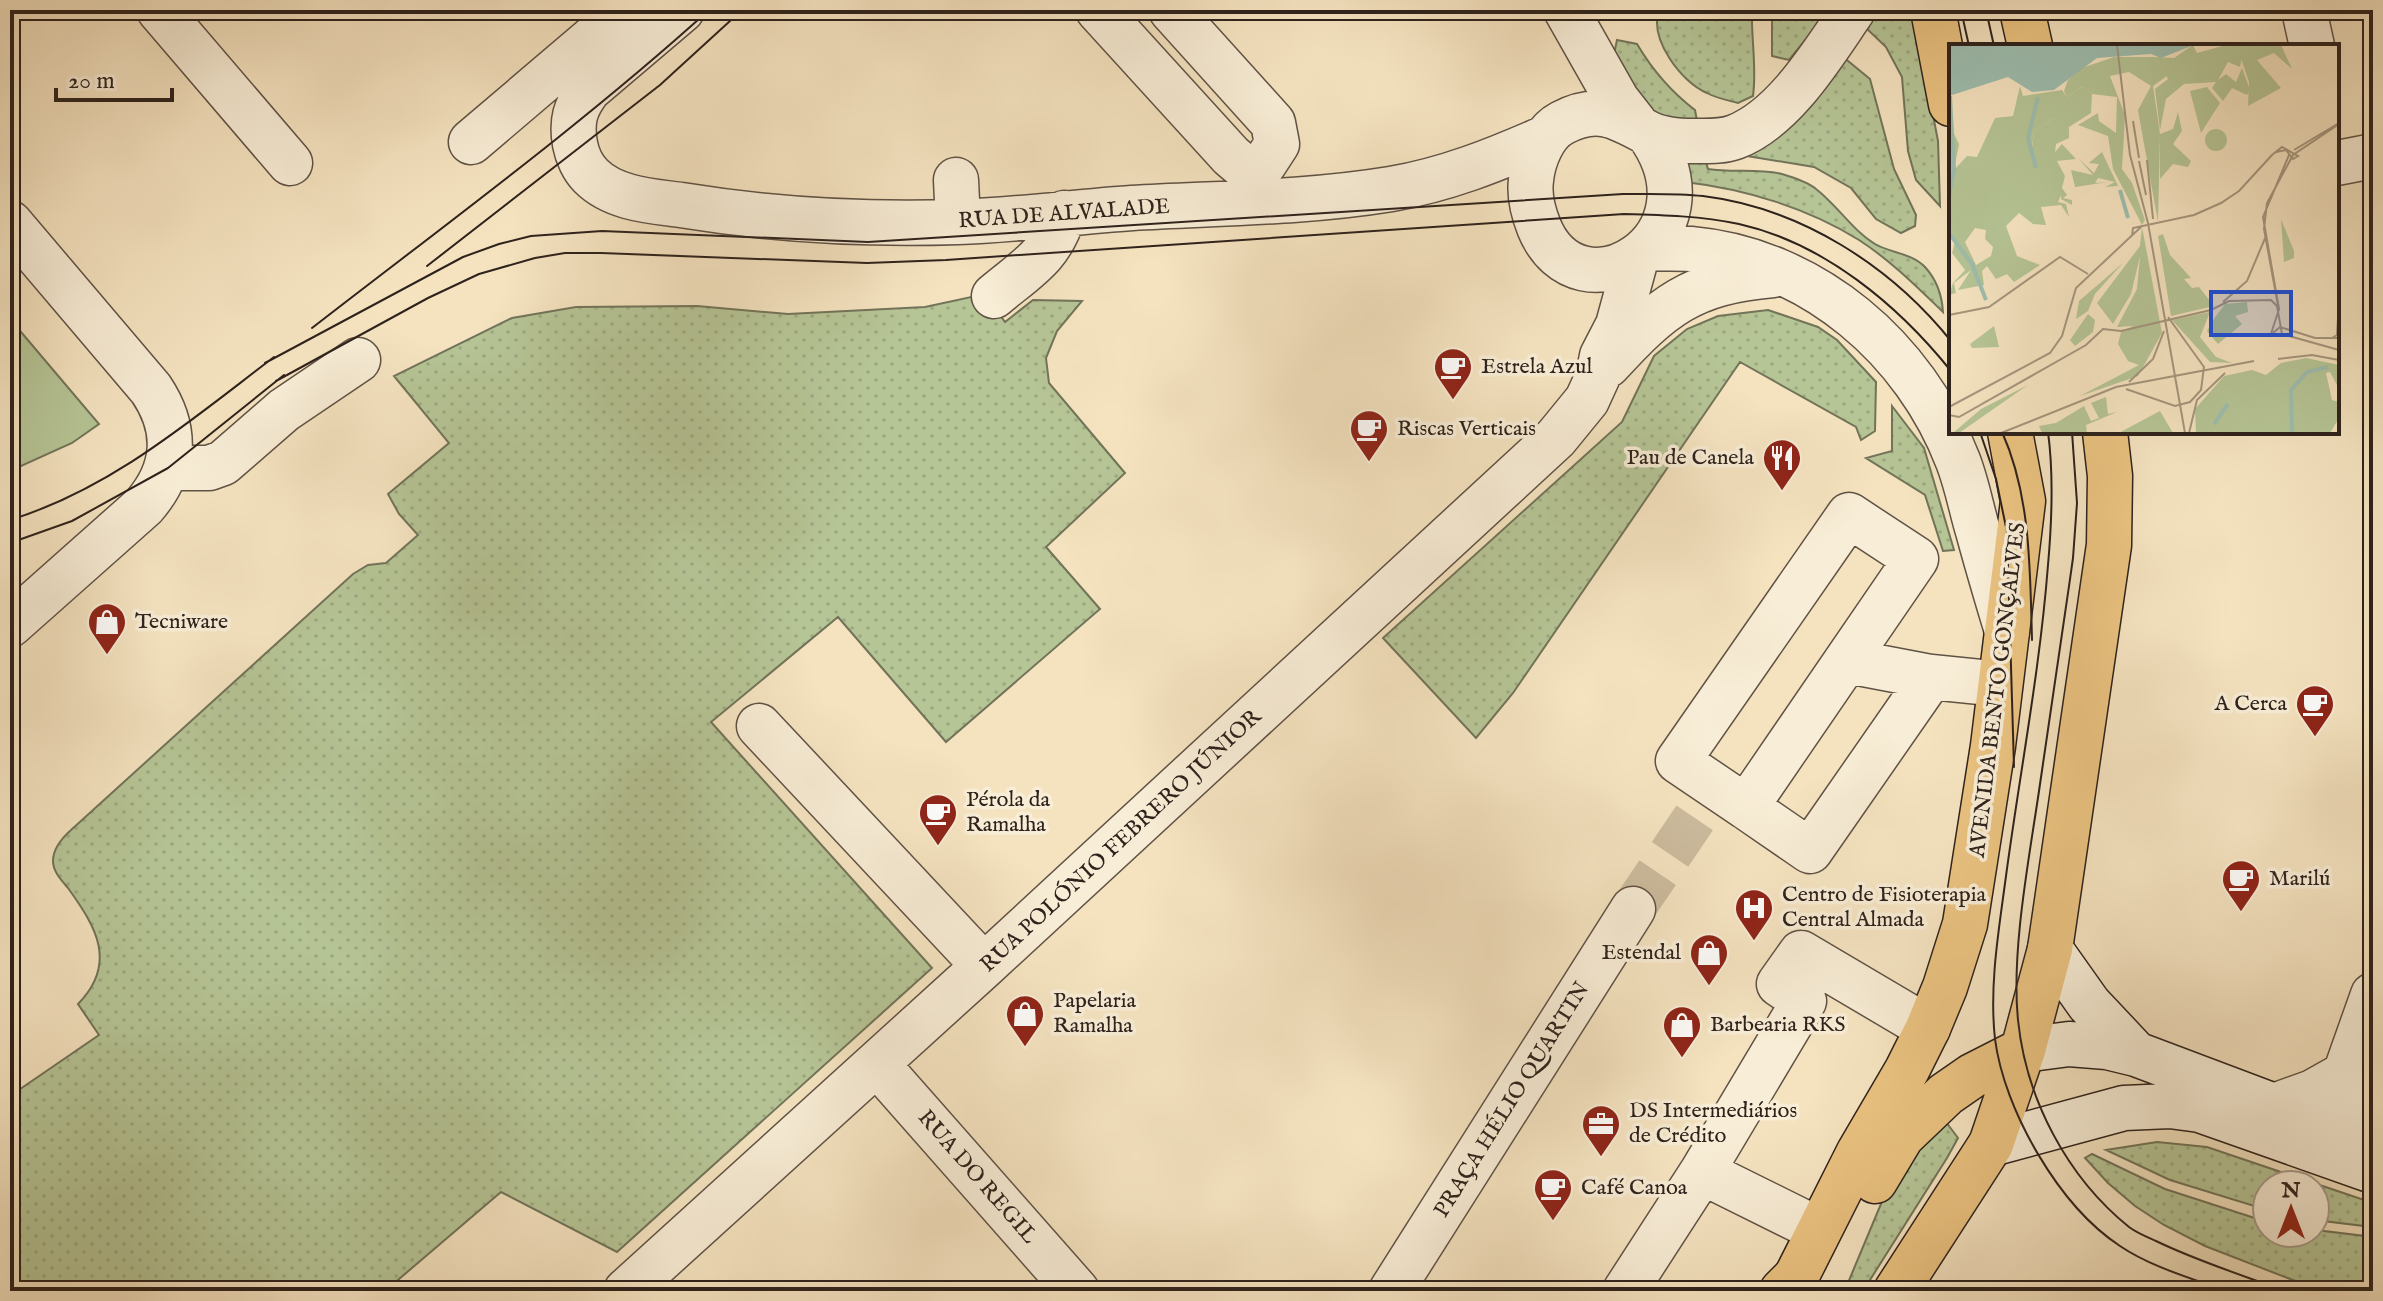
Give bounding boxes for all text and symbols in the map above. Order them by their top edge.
inset map [1949,44,2339,434]
scale bar [56,52,172,102]
text: 20 m [68,66,115,97]
street label: RUA DE ALVALADE [957,193,1171,235]
cafe icon: Estrela Azul [1432,346,1474,401]
place label: Estrela Azul [1481,353,1593,381]
cafe icon: Riscas Verticais [1348,408,1390,463]
place label: Riscas Verticais [1397,415,1536,443]
restaurant icon: Pau de Canela [1761,437,1803,492]
place label: Pau de Canela [1626,444,1754,472]
street label: AVENIDA BENTO GONÇALVES [1963,521,2032,860]
shop icon: Tecniware [86,601,128,656]
place label: Tecniware [135,608,228,636]
cafe icon: A Cerca [2294,683,2336,738]
place label: A Cerca [2213,690,2287,718]
street label: RUA POLÓNIO FEBRERO JÚNIOR [975,702,1268,979]
place label: Pérola da Ramalha [966,786,1050,839]
cafe icon: Pérola da Ramalha [917,792,959,847]
cafe icon: Marilú [2220,858,2262,913]
place label: Marilú [2269,865,2330,893]
place label: Centro de Fisioterapia Central Almada [1782,881,1987,934]
hospital icon: Centro de Fisioterapia Central Almada [1733,887,1775,942]
shop icon: Estendal [1688,932,1730,987]
place label: Estendal [1601,939,1681,967]
street label: PRAÇA HÉLIO QUARTIN [1428,977,1596,1223]
place label: Papelaria Ramalha [1053,987,1137,1040]
shop icon: Papelaria Ramalha [1004,993,1046,1048]
shop icon: Barbearia RKS [1661,1004,1703,1059]
place label: Barbearia RKS [1710,1011,1846,1039]
place label: DS Intermediários de Crédito [1629,1097,1797,1150]
office icon: DS Intermediários de Crédito [1580,1103,1622,1158]
street label: RUA DO REGIL [911,1104,1043,1250]
cafe icon: Café Canoa [1532,1167,1574,1222]
north arrow [2251,1169,2331,1249]
place label: Café Canoa [1581,1174,1688,1202]
text: N [2280,1177,2301,1205]

